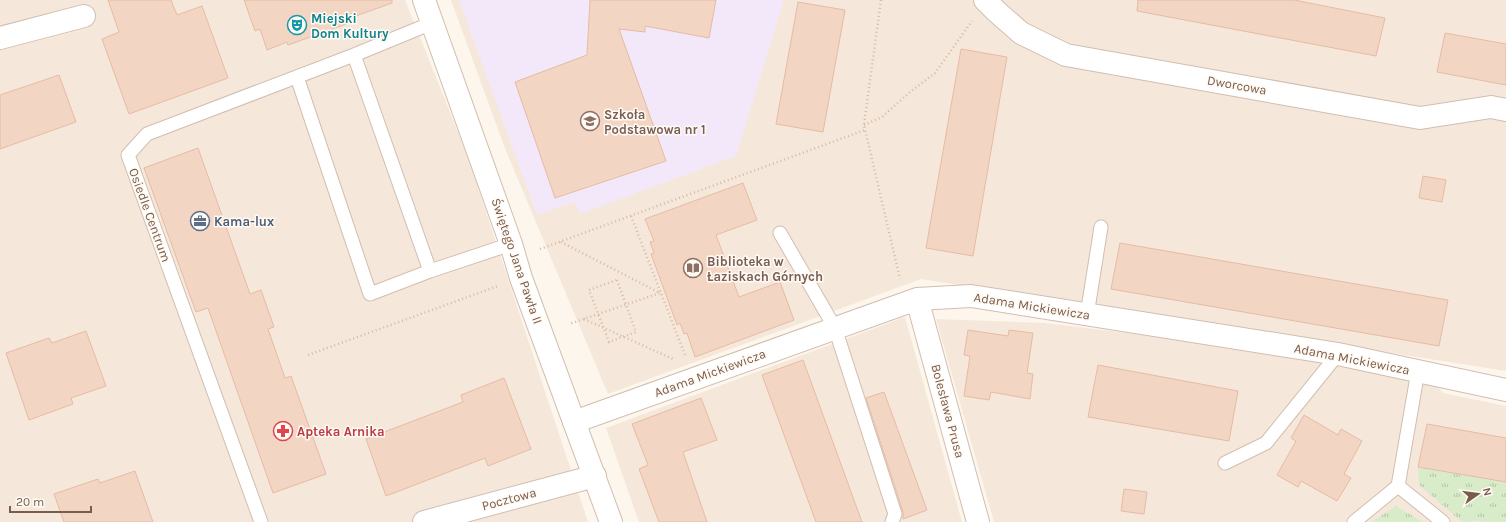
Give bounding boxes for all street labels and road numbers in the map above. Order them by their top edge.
street label: Dworcowa [1206,72,1268,98]
street label: Osiedle Centrum [126,166,174,264]
street label: Świętego Jana Pawła II [488,196,547,326]
street label: Adama Mickiewicza [973,289,1091,323]
street label: Adama Mickiewicza [1293,340,1411,378]
street label: Adama Mickiewicza [652,346,768,400]
street label: Bolesława Prusa [928,362,968,460]
street label: Pocztowa [480,485,538,513]

